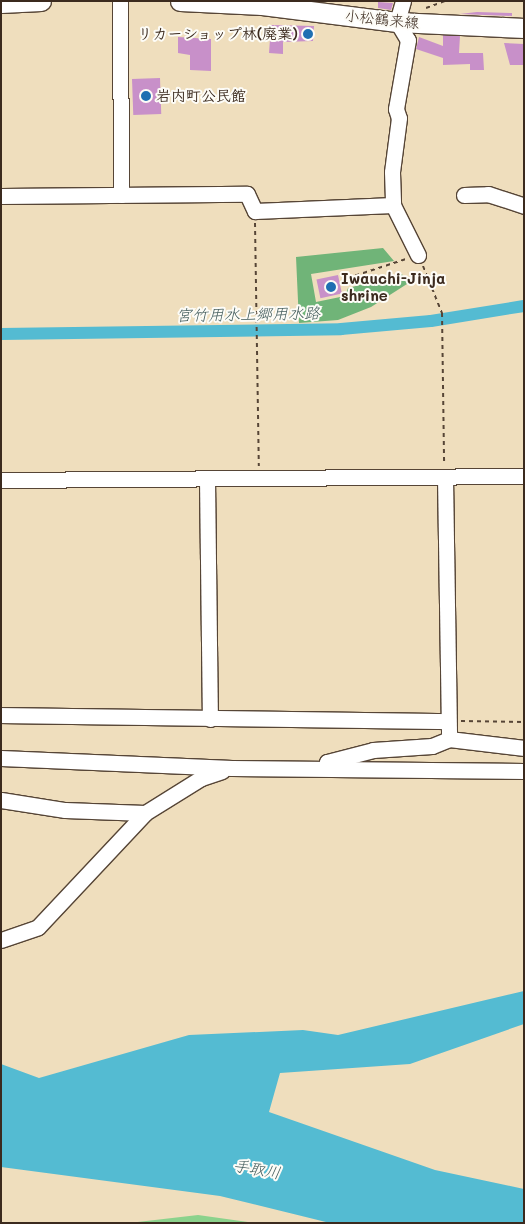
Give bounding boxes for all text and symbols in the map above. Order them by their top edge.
street label: 小松鶴来線 [344,6,420,32]
place label: リカーショップ林(廃業) [137,25,298,43]
marker: リカーショップ林(廃業) [302,28,314,40]
place label: 岩内町公民館 [156,87,246,105]
marker: 岩内町公民館 [140,90,152,102]
place label: Iwauchi-Jinja shrine [341,269,445,304]
marker: Iwauchi-Jinja shrine [325,281,337,293]
water label: 宮竹用水上郷用水路 [176,303,320,325]
water label: 手取川 [232,1155,282,1183]

